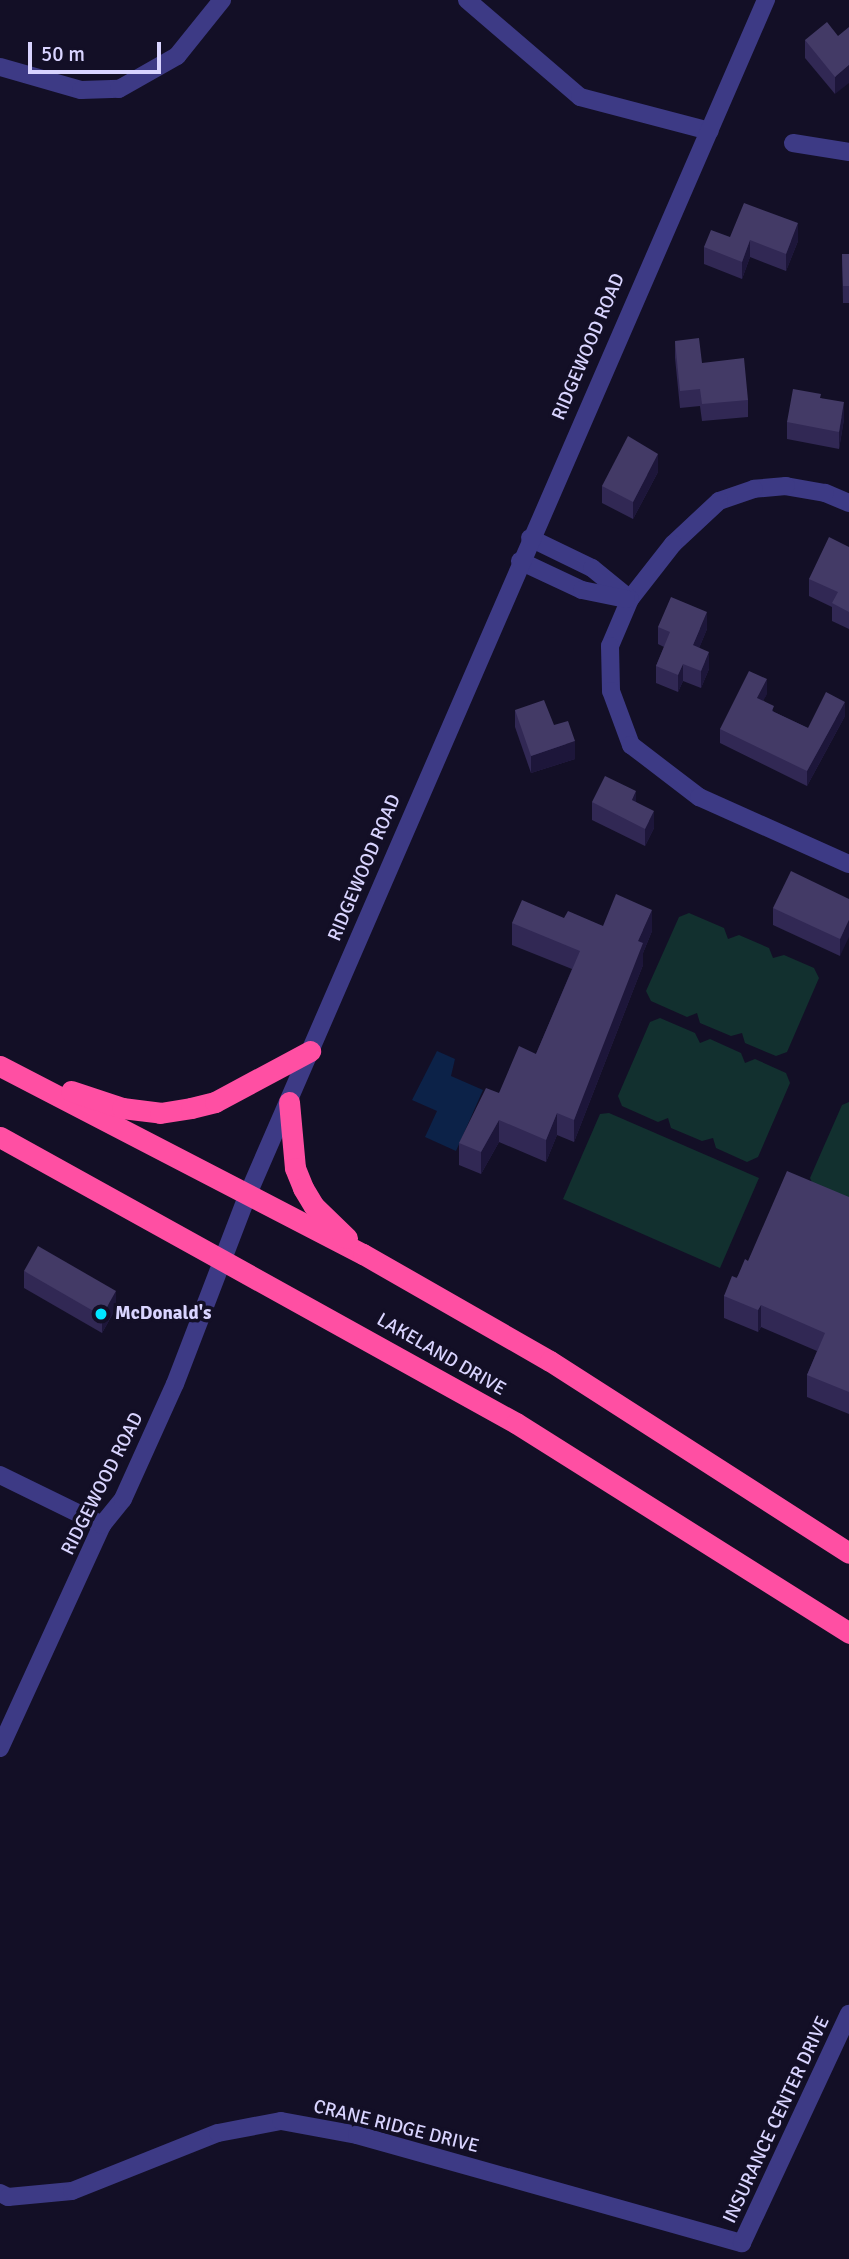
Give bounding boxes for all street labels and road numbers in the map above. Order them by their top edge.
street label: RIDGEWOOD ROAD [548,270,630,424]
street label: RIDGEWOOD ROAD [324,791,406,945]
street label: LAKELAND DRIVE [372,1309,510,1401]
street label: RIDGEWOOD ROAD [57,1409,149,1559]
street label: INSURANCE CENTER DRIVE [719,2013,835,2227]
street label: CRANE RIDGE DRIVE [311,2095,481,2159]

